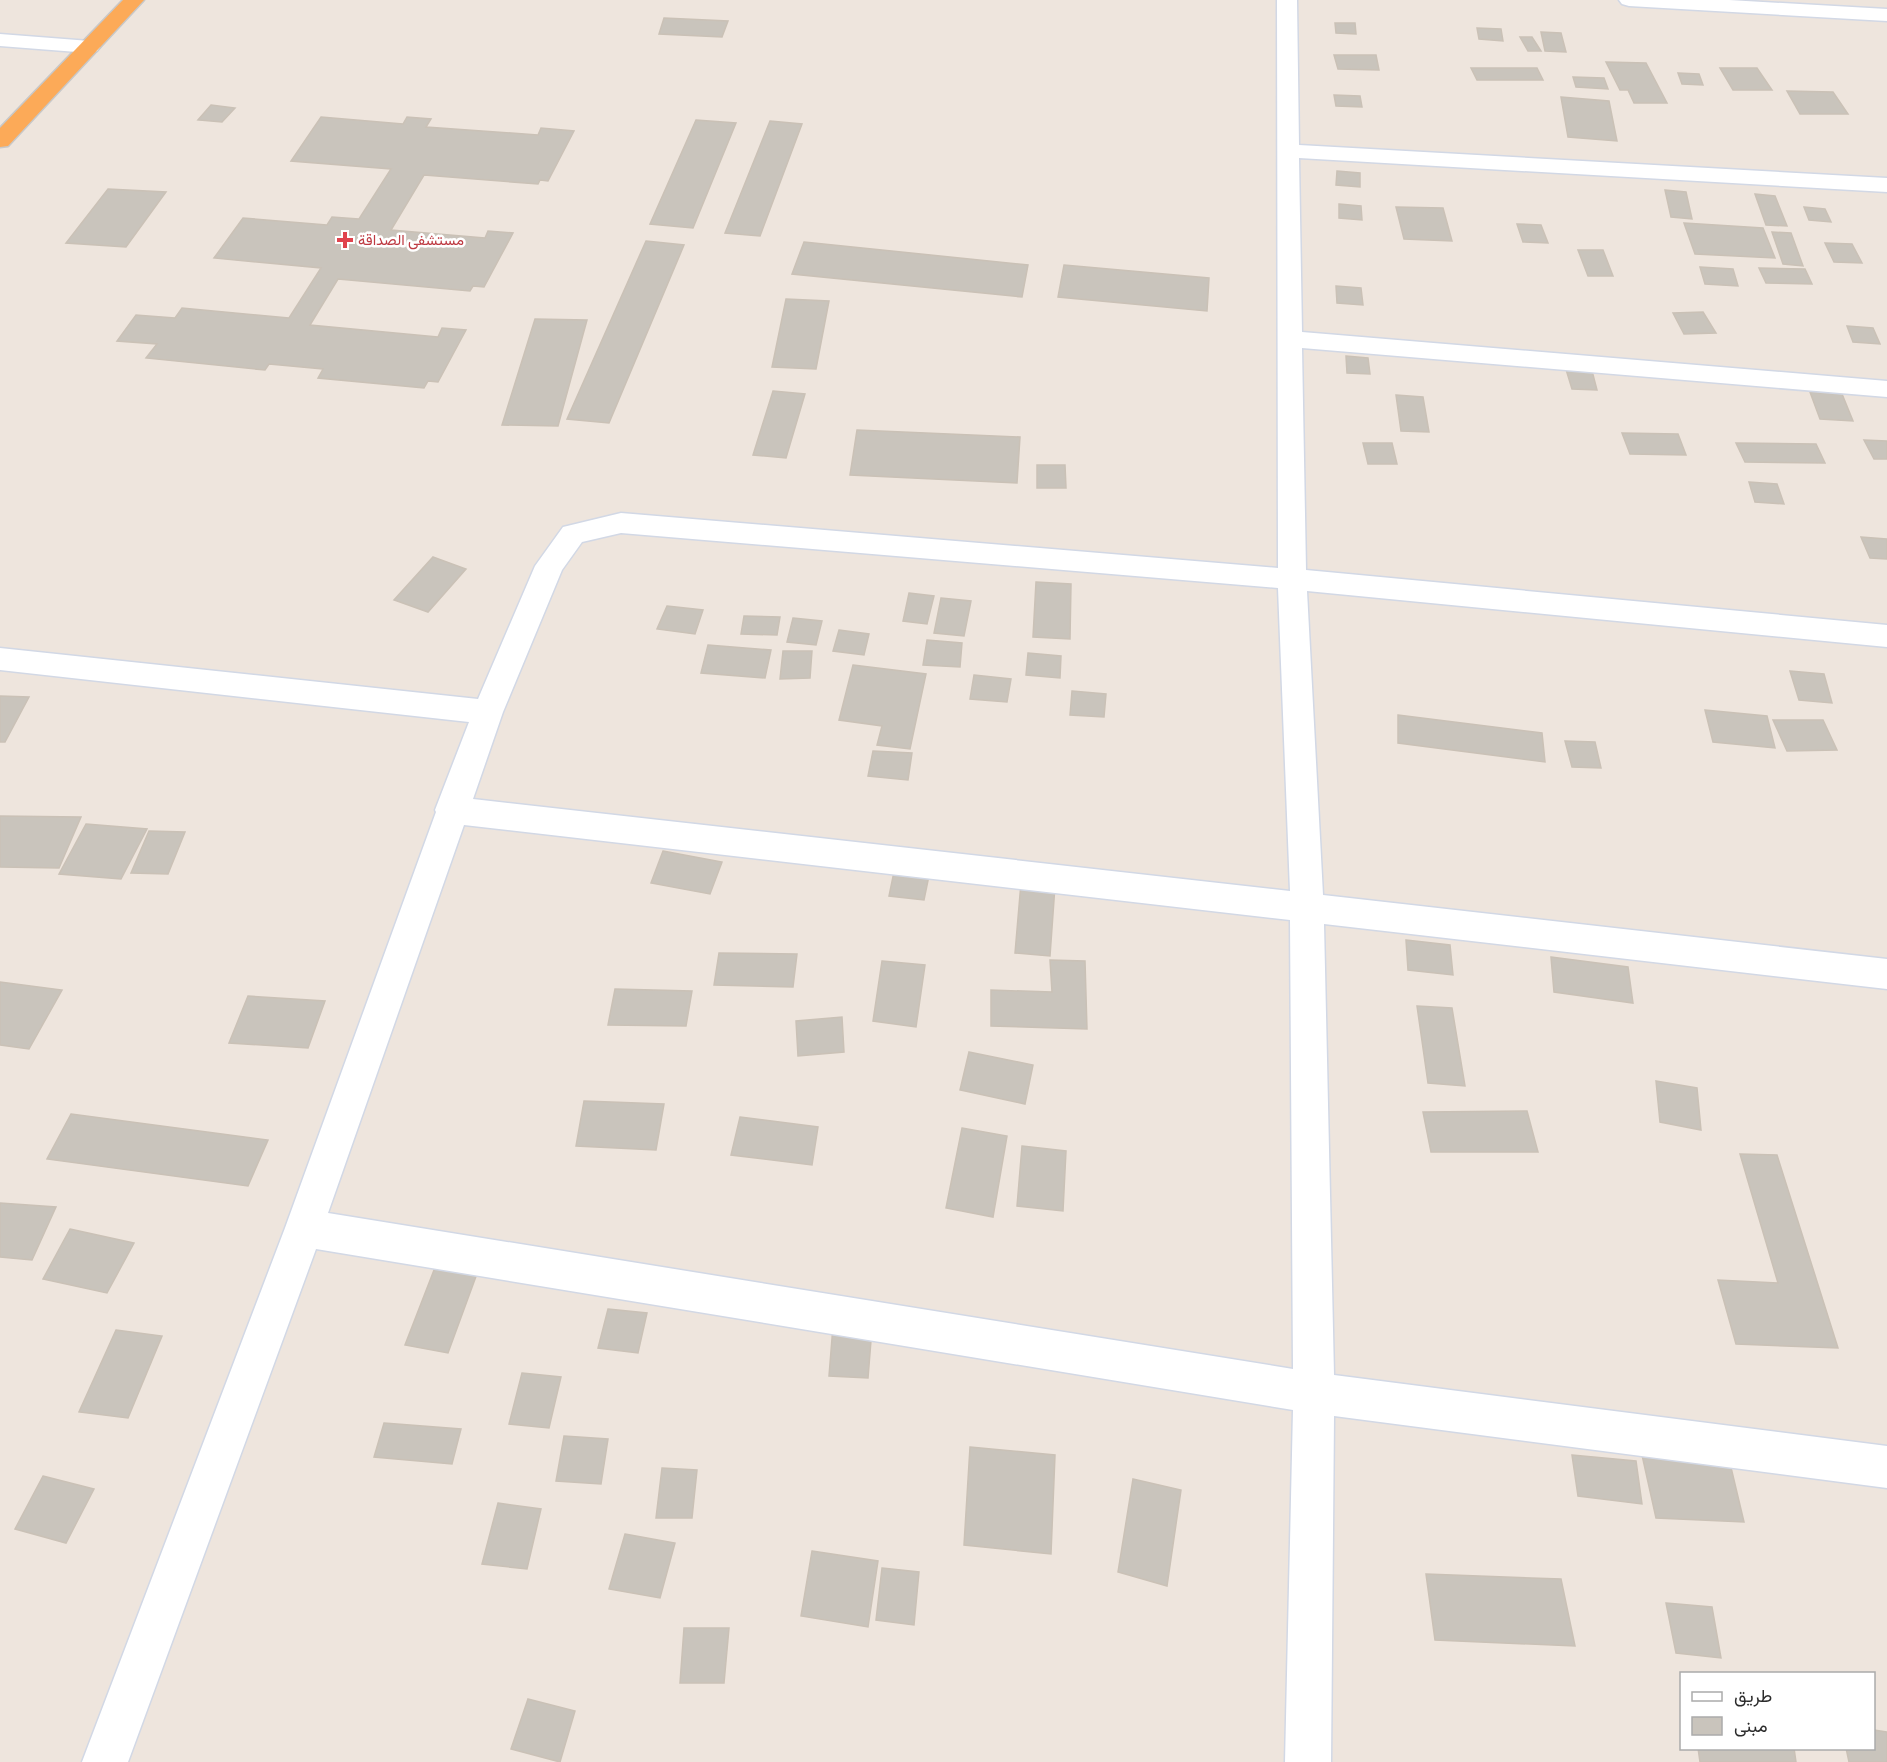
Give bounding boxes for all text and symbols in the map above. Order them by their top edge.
place label: مستشفى الصداقة [358,228,464,251]
marker: مستشفى الصداقة [336,231,354,249]
legend [1680,1672,1875,1750]
text: طريق [1734,1682,1772,1709]
text: مبنى [1734,1712,1768,1739]

